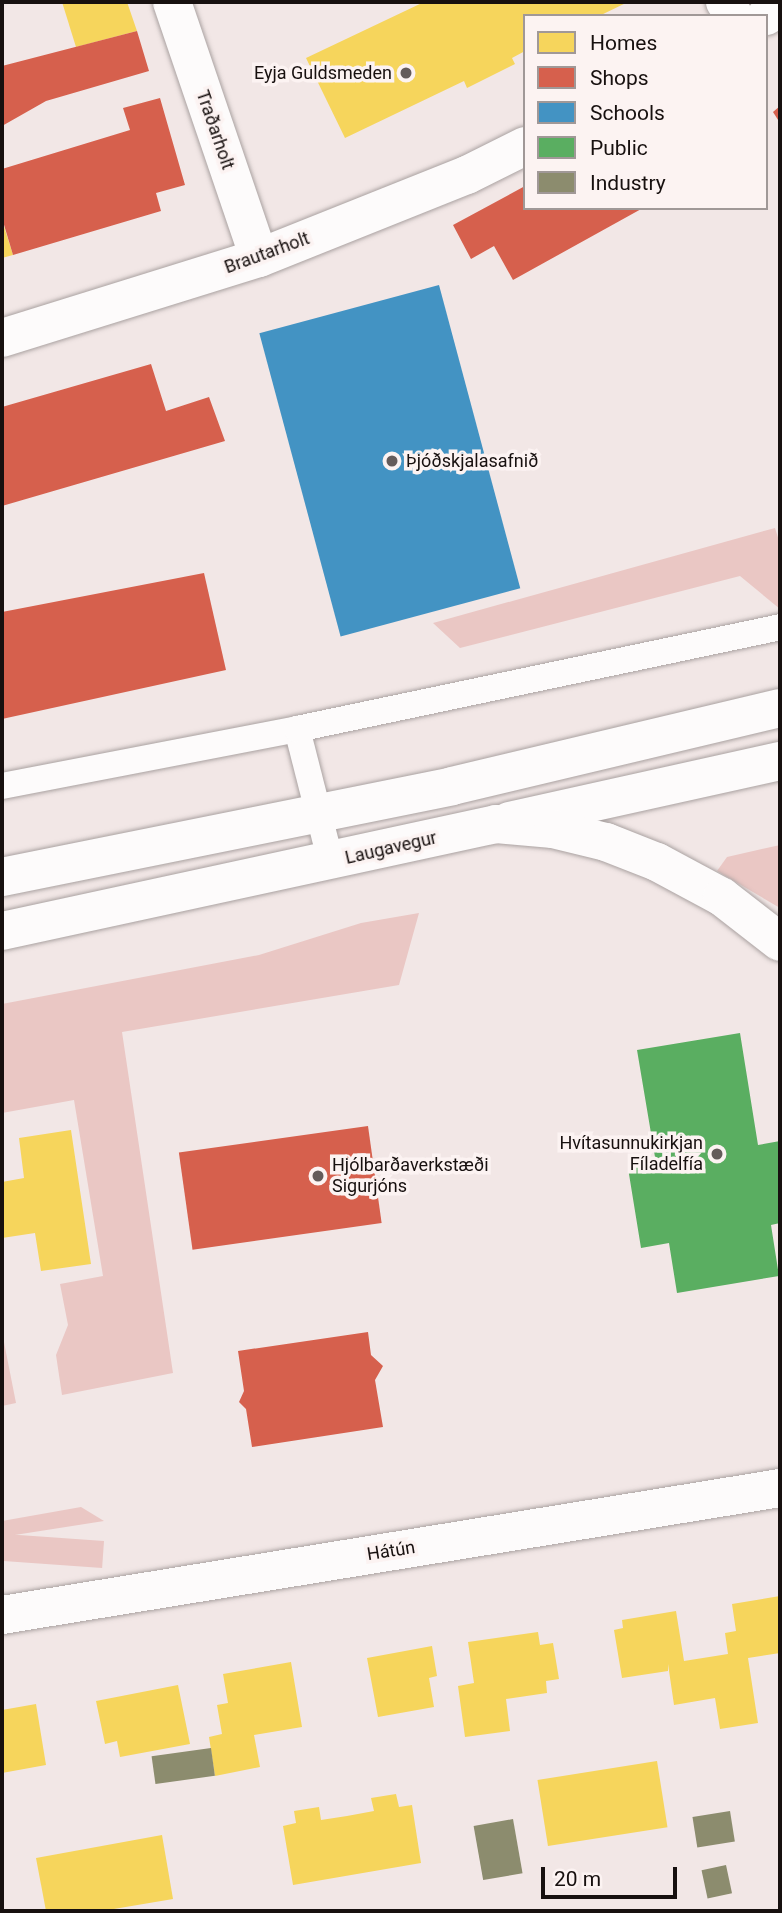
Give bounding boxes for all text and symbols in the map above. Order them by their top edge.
legend [523,14,768,210]
text: Homes [590,31,657,55]
place label: Eyja Guldsmeden [254,62,392,84]
marker: Eyja Guldsmeden [398,65,414,81]
text: Shops [590,66,649,90]
street label: Traðarholt [191,87,239,173]
text: Schools [590,101,665,125]
text: Public [590,136,648,160]
text: Industry [590,171,666,195]
street label: Brautarholt [222,228,312,278]
place label: Þjóðskjalasafnið [406,450,539,472]
marker: Þjóðskjalasafnið [384,453,400,469]
street label: Laugavegur [343,827,439,869]
place label: Hvítasunnukirkjan Fíladelfía [560,1133,703,1176]
marker: Hvítasunnukirkjan Fíladelfía [709,1146,725,1162]
place label: Hjólbarðaverkstæði Sigurjóns [332,1155,489,1198]
marker: Hjólbarðaverkstæði Sigurjóns [310,1168,326,1184]
street label: Hátún [365,1537,417,1565]
scale bar [544,1854,680,1898]
text: 20 m [554,1867,601,1891]

